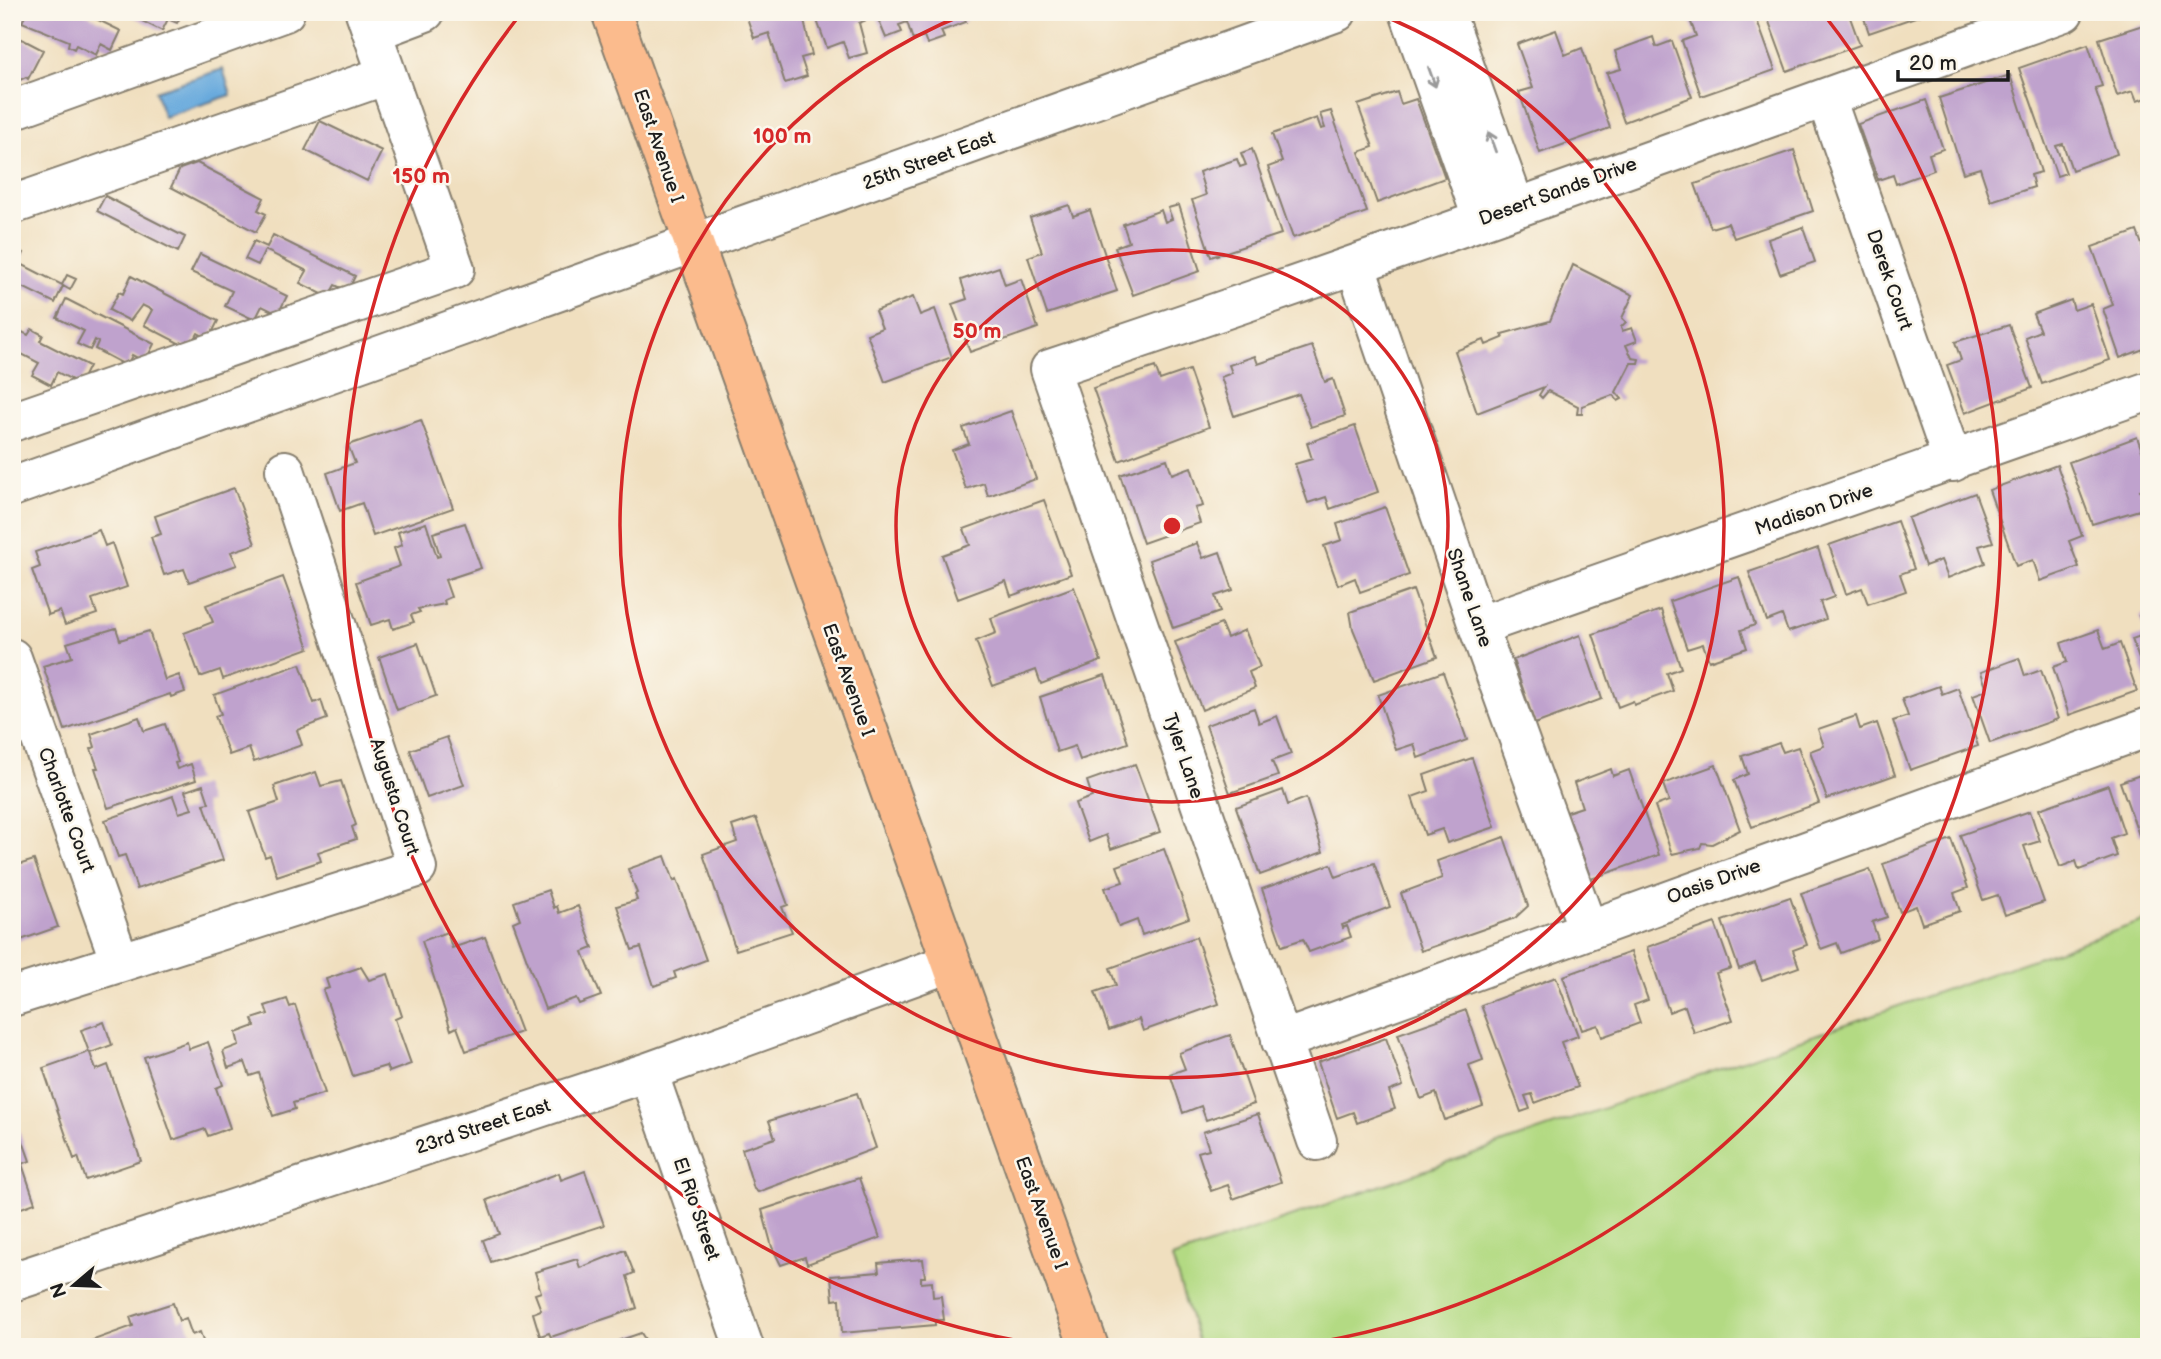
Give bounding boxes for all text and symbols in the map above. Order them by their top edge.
scale bar [1898,38,2009,82]
text: 20 m [1909,51,1957,76]
one-way arrow [1427,65,1439,87]
street label: East Avenue I [628,86,688,206]
text: 100 m [753,124,811,149]
street label: 25th Street East [860,126,998,196]
one-way arrow [1485,131,1497,153]
street label: Desert Sands Drive [1476,153,1640,231]
text: 150 m [392,164,450,189]
street label: Derek Court [1861,227,1917,333]
text: 50 m [953,319,1001,344]
street label: Madison Drive [1752,479,1876,541]
centre of rings [1160,514,1184,538]
street label: Shane Lane [1441,546,1497,650]
street label: East Avenue I [817,620,879,740]
street label: Tyler Lane [1158,710,1208,802]
street label: Augusta Court [364,736,424,859]
street label: Charlotte Court [33,744,99,876]
street label: Oasis Drive [1664,854,1764,910]
street label: 23rd Street East [413,1094,553,1160]
street label: East Avenue I [1010,1153,1072,1273]
street label: El Rio Street [668,1154,724,1264]
north arrow [38,1250,108,1320]
text: N [46,1280,73,1301]

